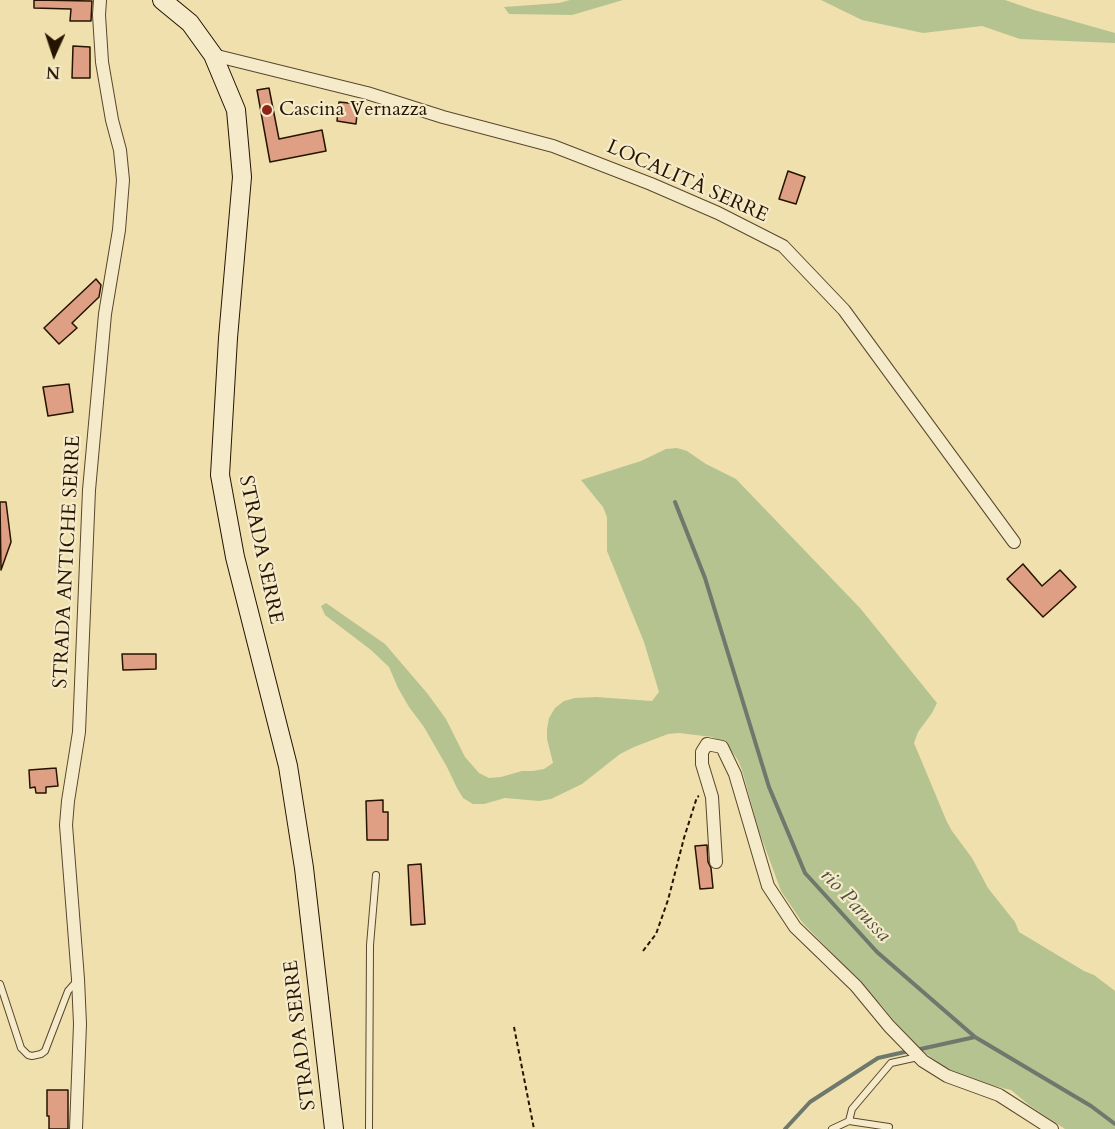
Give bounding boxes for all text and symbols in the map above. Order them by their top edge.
north arrow [24,24,84,84]
text: N [46,61,61,83]
place label: Cascina Vernazza [279,98,427,122]
marker: Cascina Vernazza [260,103,274,117]
street label: LOCALITÀ SERRE [602,136,772,228]
street label: STRADA ANTICHE SERRE [49,435,87,689]
street label: STRADA SERRE [233,474,287,626]
water label: rio Parussa [815,864,895,948]
street label: STRADA SERRE [280,959,322,1111]

